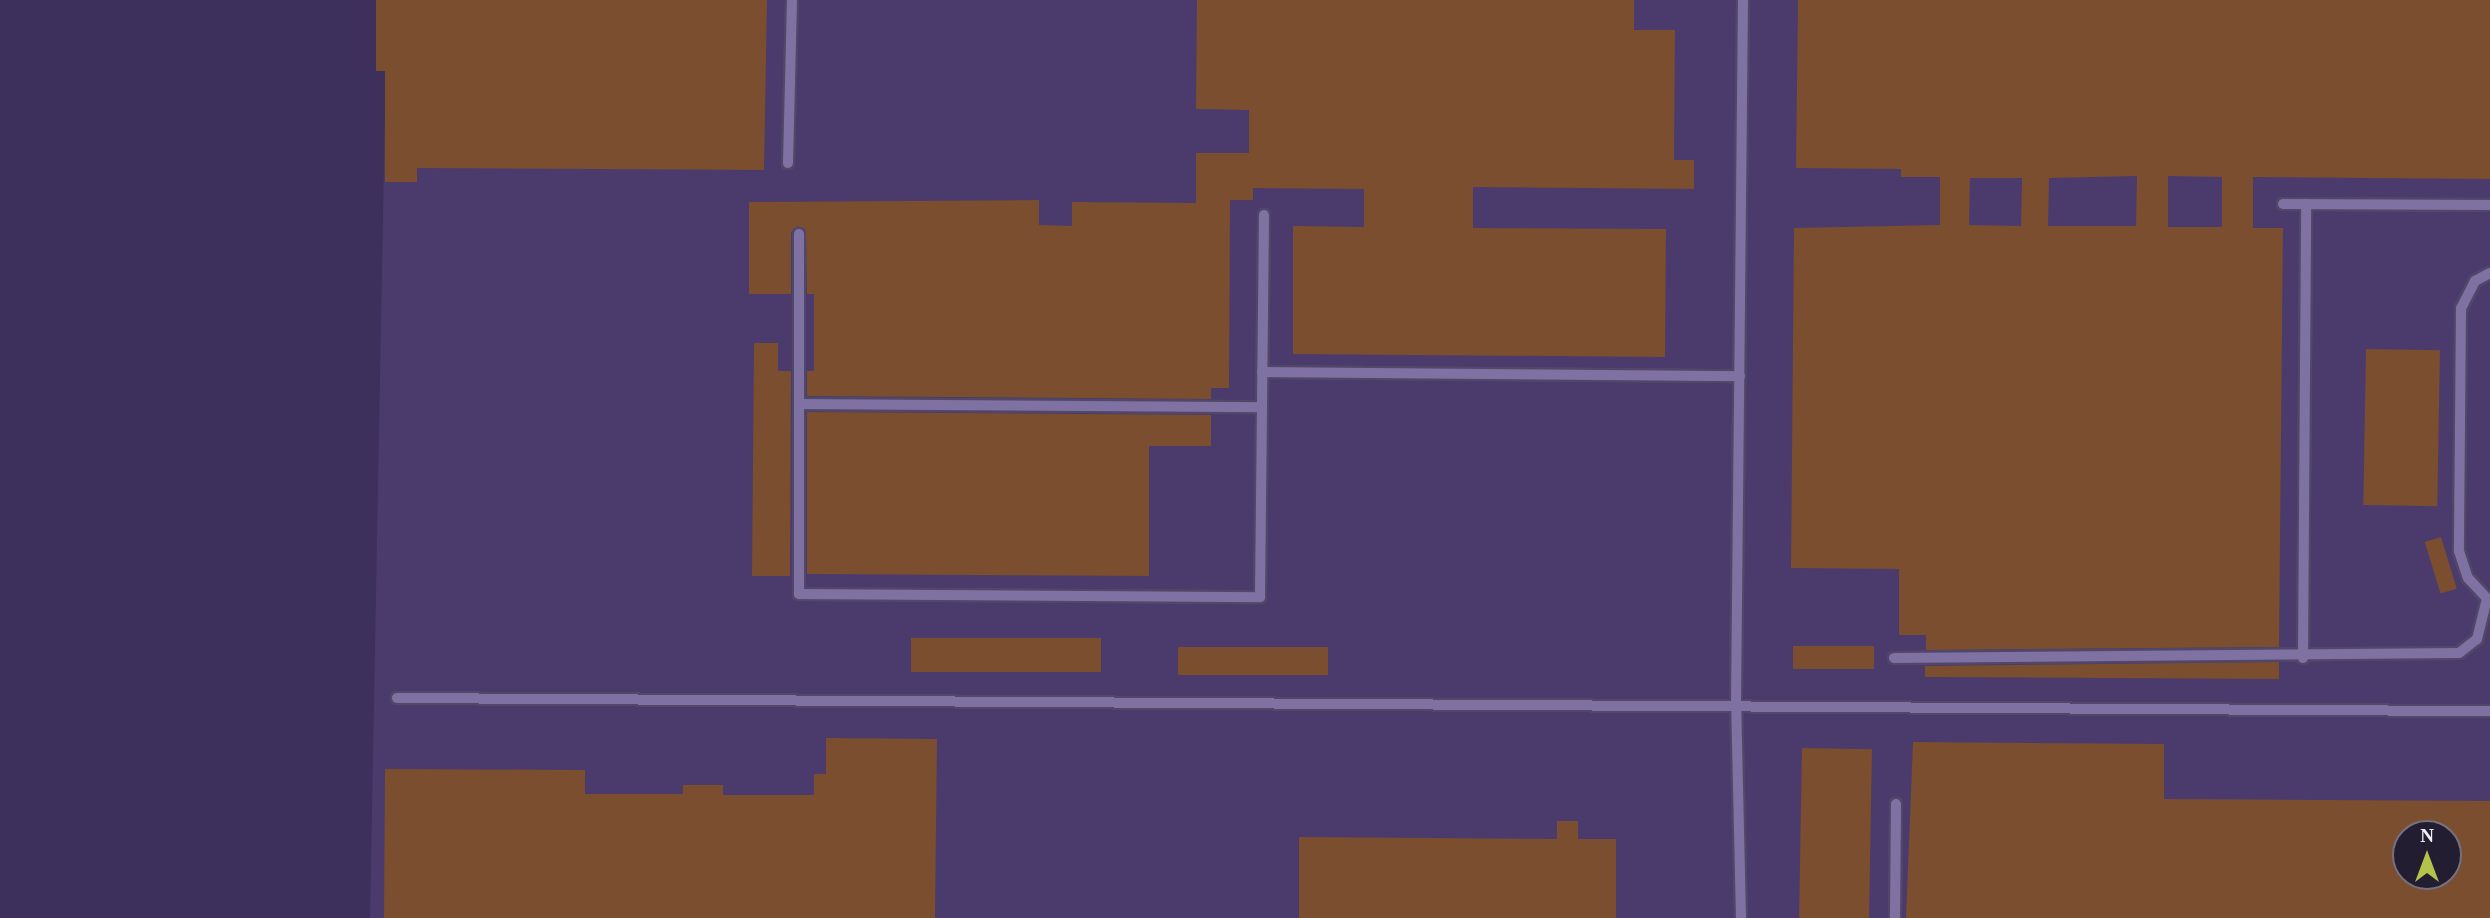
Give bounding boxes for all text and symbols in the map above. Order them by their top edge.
north arrow [2392,820,2462,890]
text: N [2420,825,2434,846]

